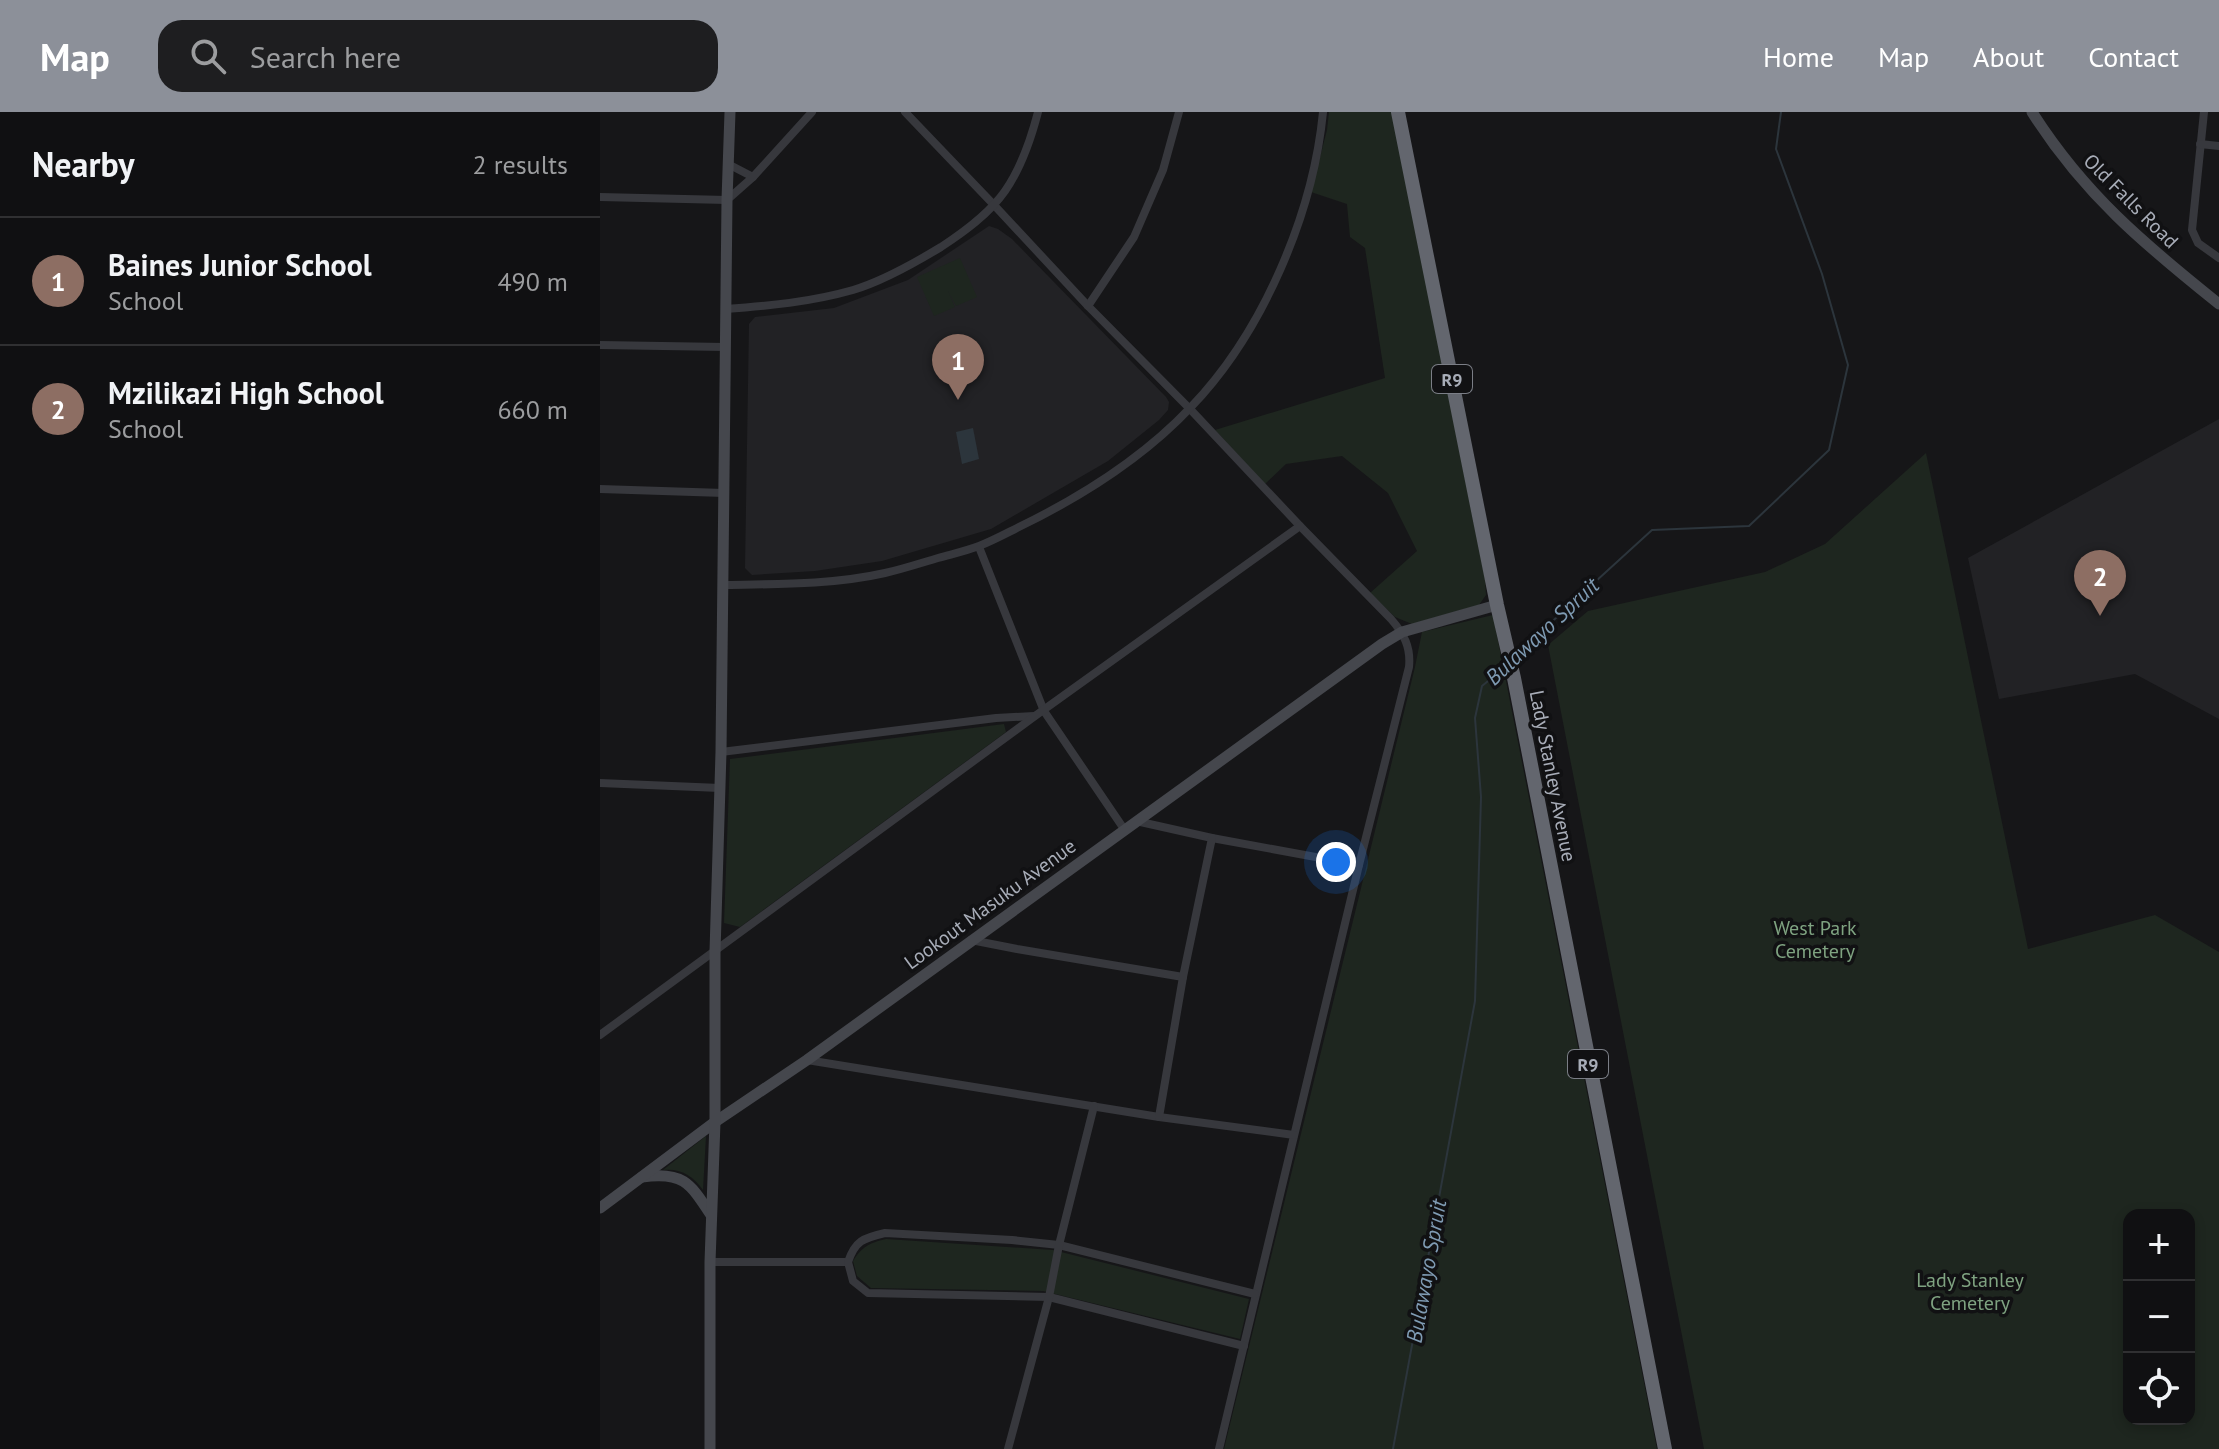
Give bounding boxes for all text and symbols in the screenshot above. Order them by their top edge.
search box [158,20,718,92]
text: Map [40,32,110,81]
icon: search [186,34,230,78]
text: Search here [250,37,401,76]
text: Home [1763,38,1834,75]
text: Map [1878,38,1929,75]
text: About [1973,38,2044,75]
text: Contact [2088,38,2179,75]
text: Nearby [32,142,134,186]
text: 2 results [473,148,568,181]
street label: Old Falls Road [2078,148,2184,254]
text: Baines Junior School [108,245,372,284]
text: 1 [51,265,65,298]
text: 490 m [497,265,568,298]
text: School [108,284,183,317]
pin: 1 [932,334,984,400]
road number: R9 [1432,365,1472,393]
text: Mzilikazi High School [108,373,384,412]
text: 2 [51,393,65,426]
text: 660 m [497,393,568,426]
text: School [108,412,183,445]
pin: 2 [2074,550,2126,616]
water label: Bulawayo Spruit [1479,570,1605,691]
street label: Lady Stanley Avenue [1524,688,1582,864]
street label: Lookout Masuku Avenue [899,833,1081,975]
your location [1316,842,1356,882]
park label: West Park Cemetery [1773,915,1857,964]
road number: R9 [1568,1050,1608,1078]
water label: Bulawayo Spruit [1400,1196,1453,1345]
map controls [2123,1209,2195,1425]
button: + [2123,1209,2195,1281]
park label: Lady Stanley Cemetery [1916,1267,2025,1316]
button: − [2123,1281,2195,1353]
button: locate [2123,1353,2195,1425]

